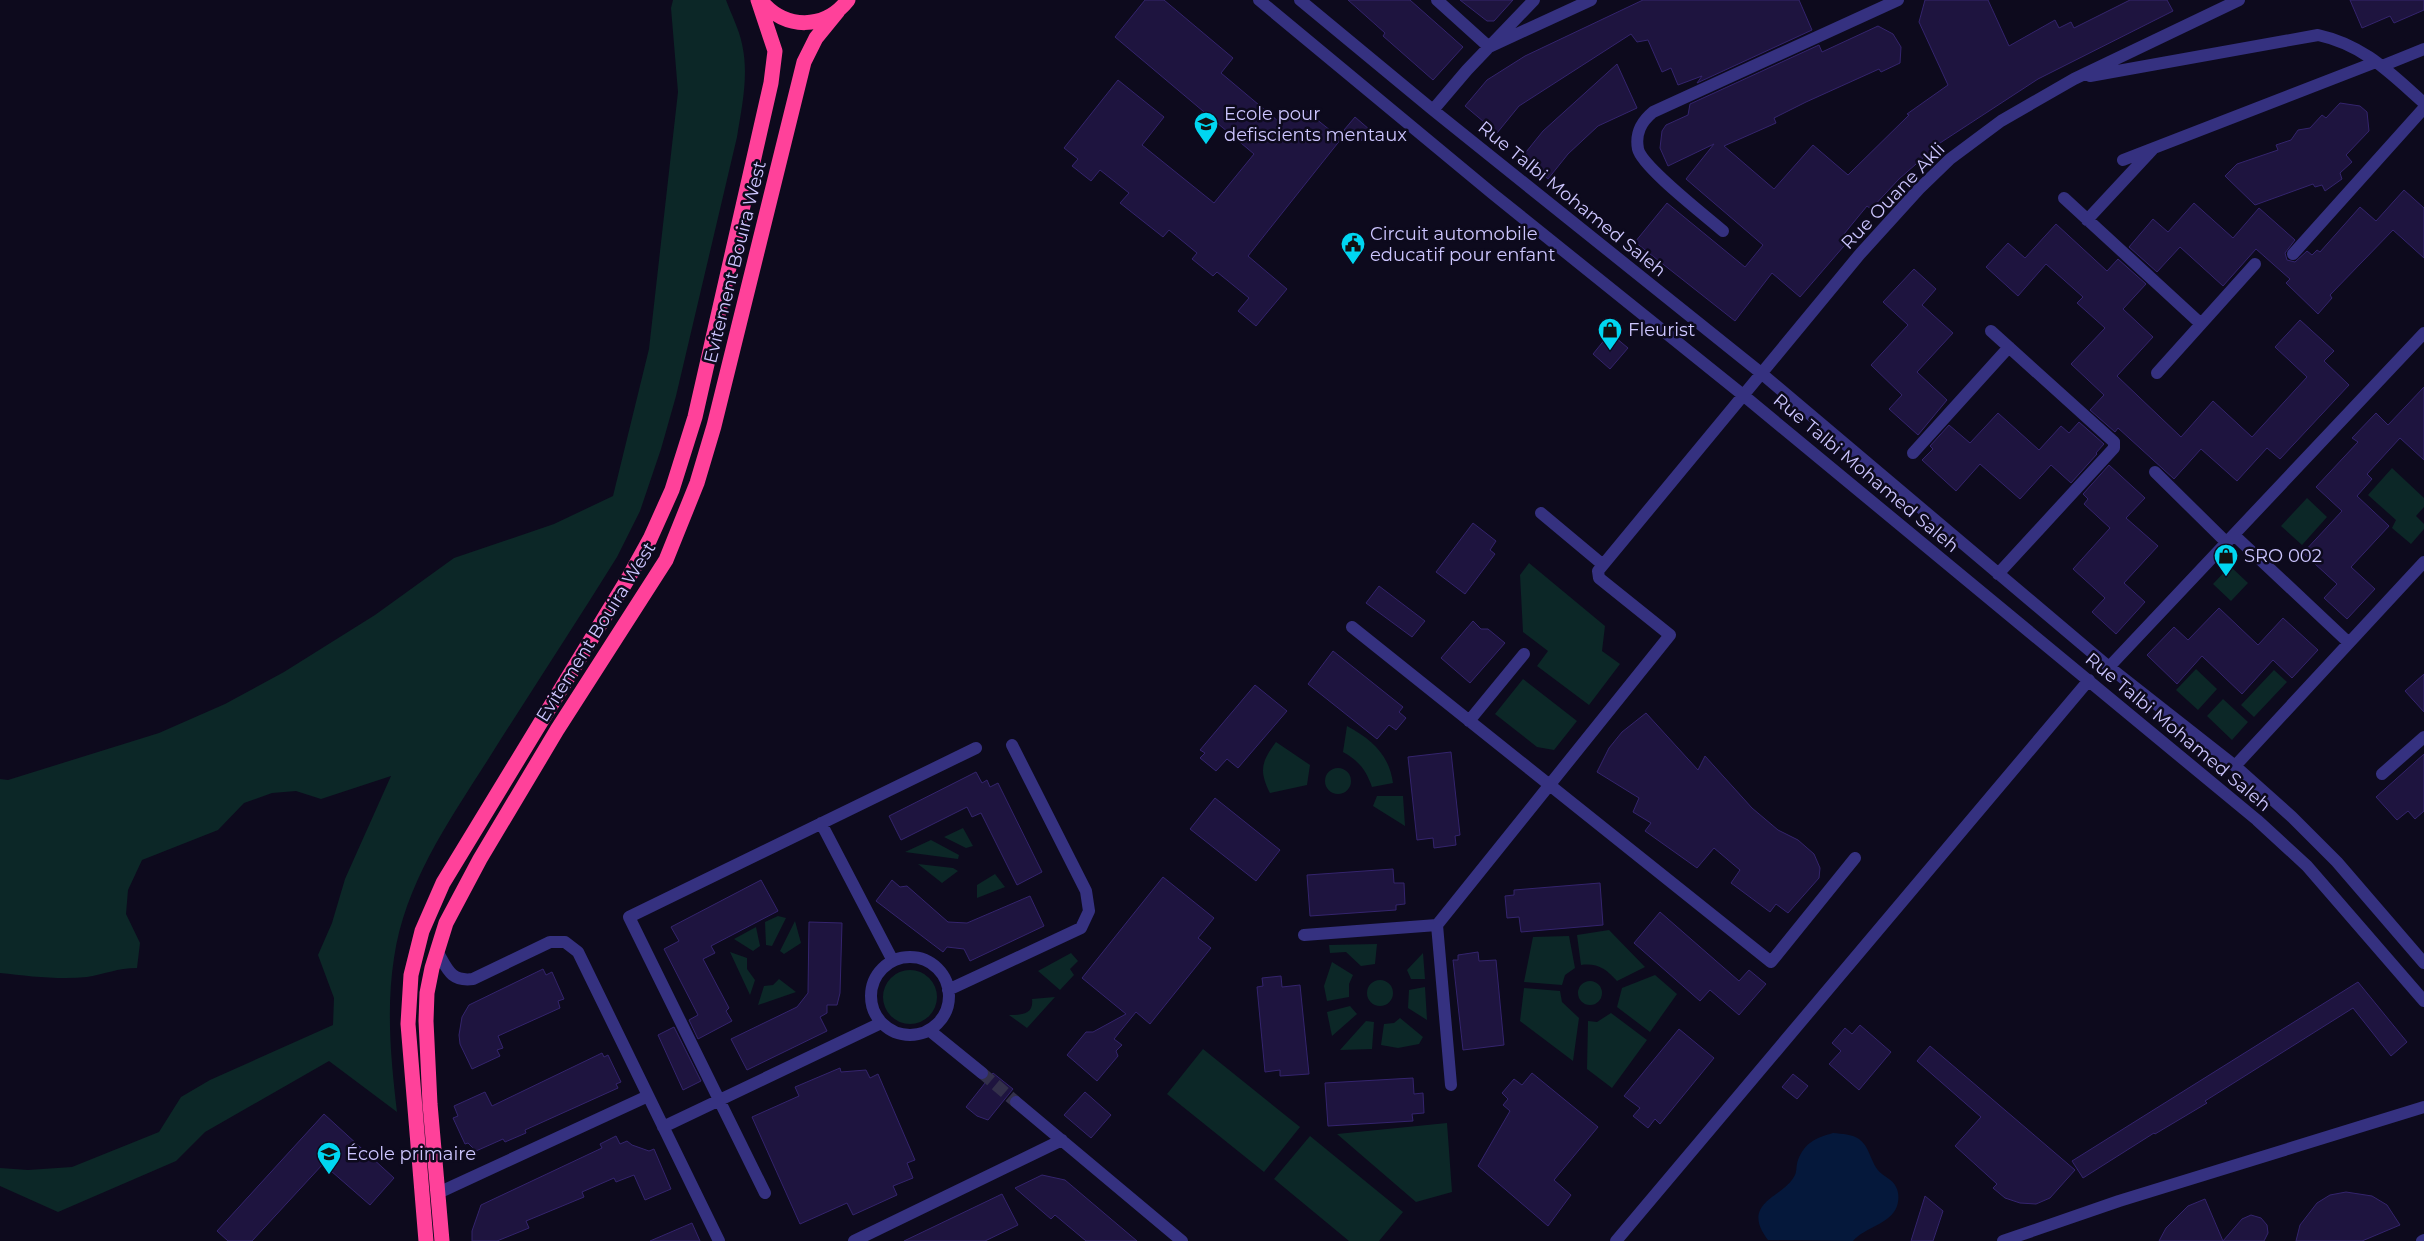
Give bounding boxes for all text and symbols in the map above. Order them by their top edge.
place label: Ecole pour defiscients mentaux [1224,103,1407,146]
school or university icon: Ecole pour defiscients mentaux [1193,111,1219,145]
street label: Rue Talbi Mohamed Saleh [1474,116,1670,282]
street label: Rue Ouane Akli [1837,138,1949,254]
street label: Evitement Bouira West [699,158,771,366]
place label: Circuit automobile educatif pour enfant [1370,223,1555,266]
public building icon: Circuit automobile educatif pour enfant [1340,231,1366,265]
shop icon: Fleurist [1597,317,1623,351]
place label: Fleurist [1628,319,1695,341]
street label: Rue Talbi Mohamed Saleh [1769,389,1963,557]
street label: Evitement Bouira West [532,538,660,726]
shop icon: SRO 002 [2213,543,2239,577]
place label: SRO 002 [2244,545,2322,567]
street label: Rue Talbi Mohamed Saleh [2081,648,2275,816]
school or university icon: École primaire [316,1141,342,1175]
place label: École primaire [346,1143,476,1165]

